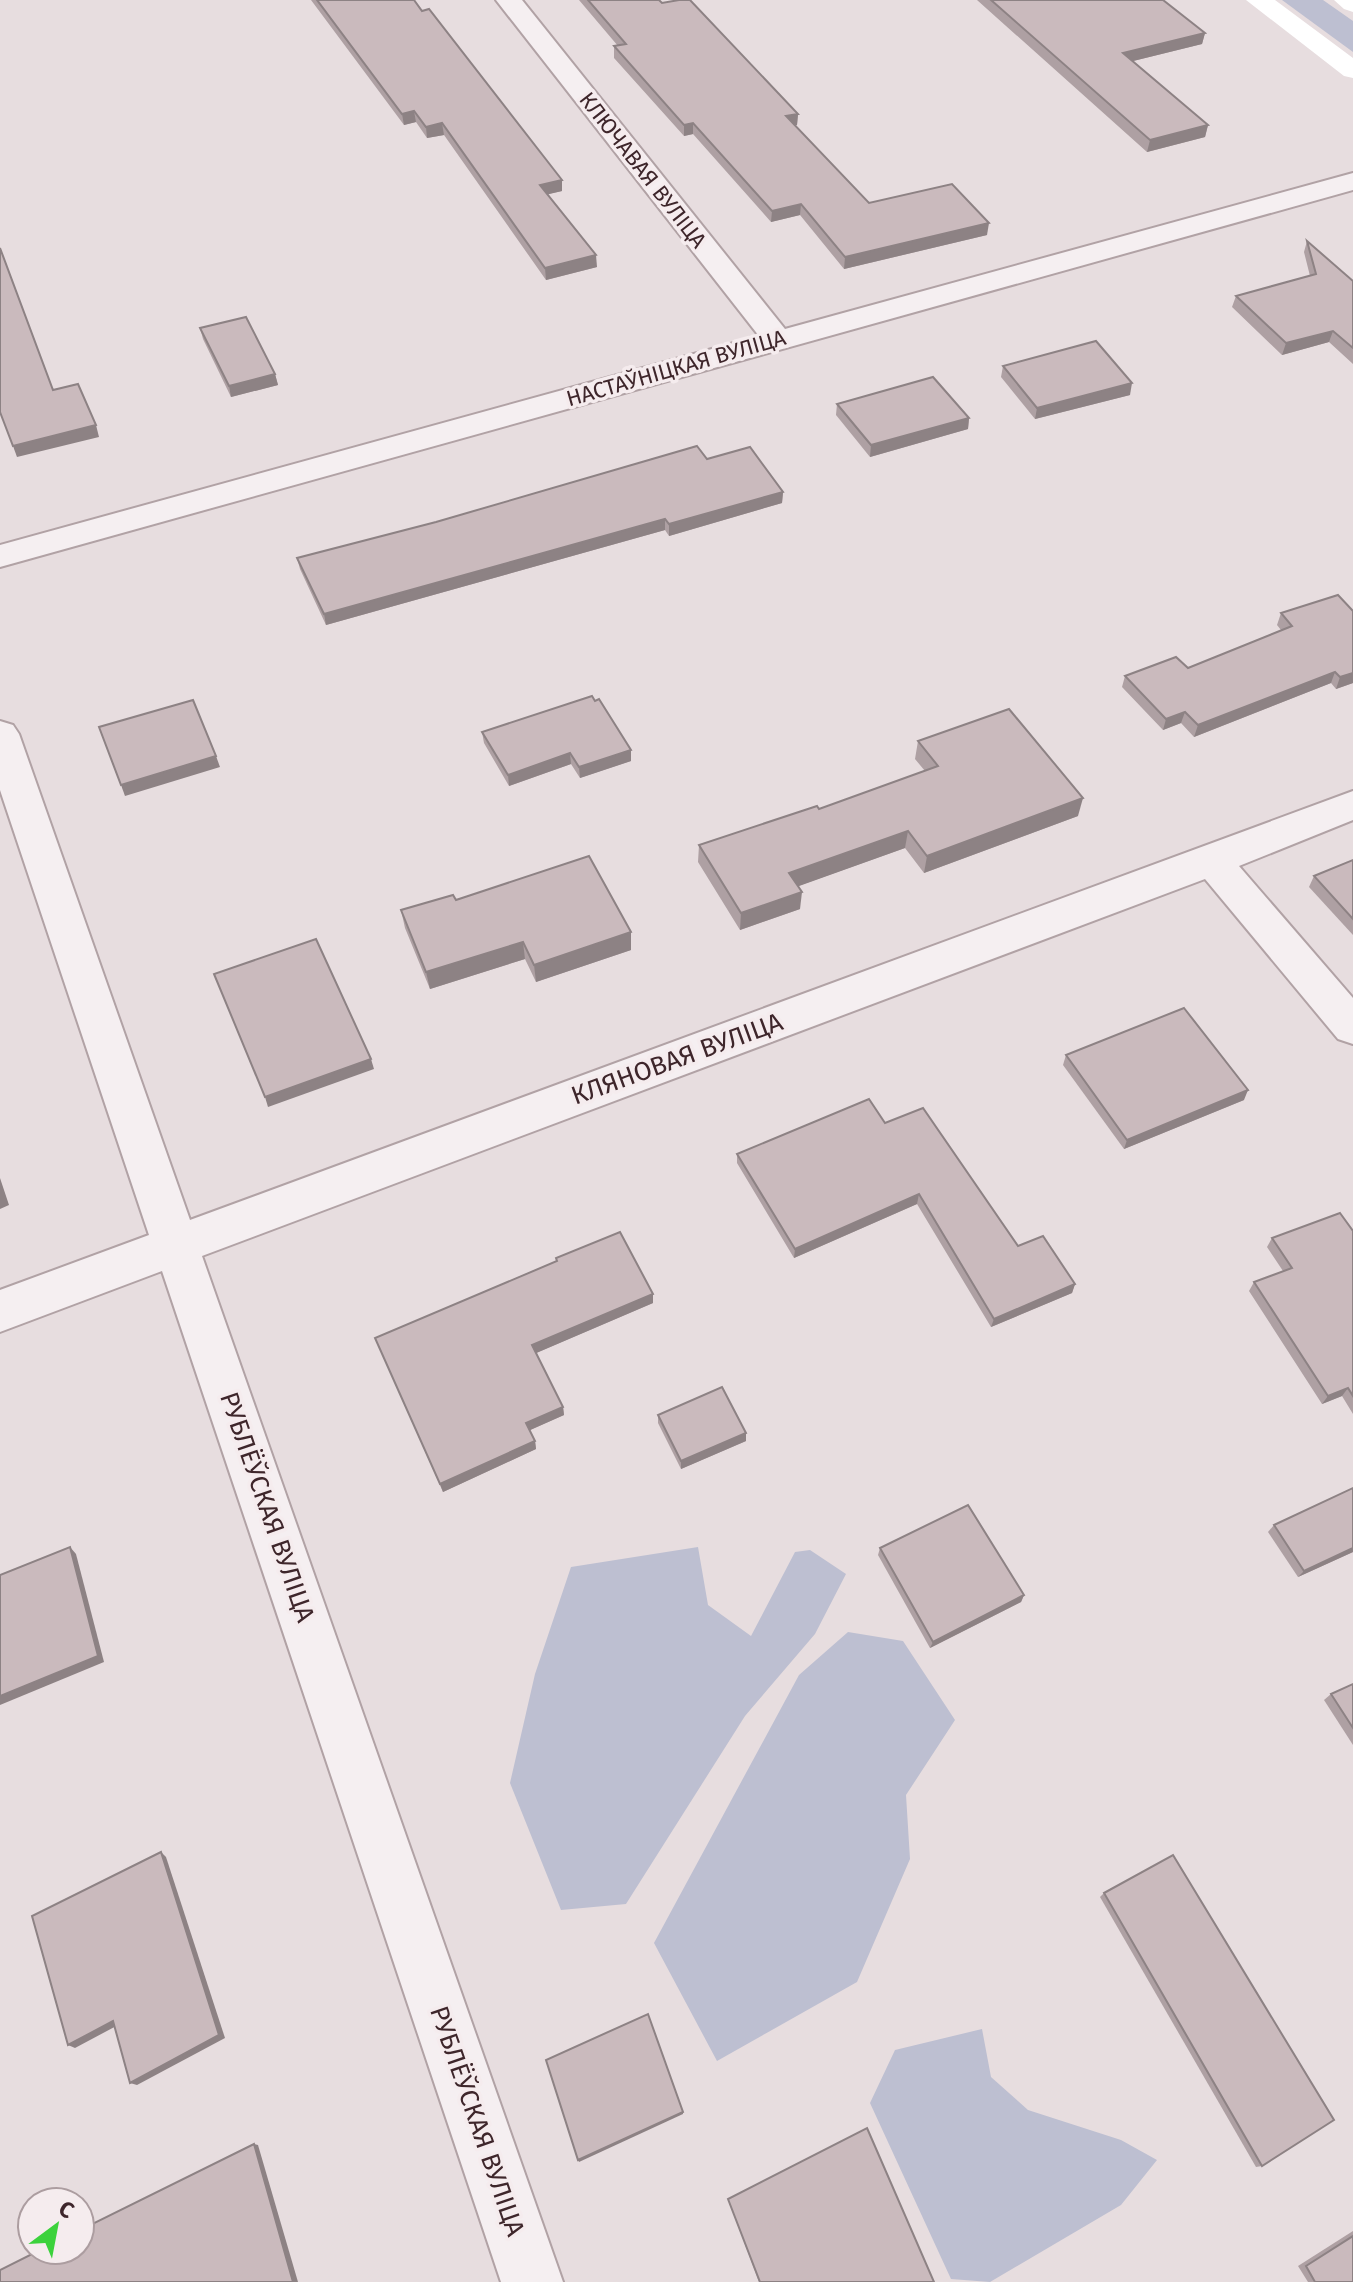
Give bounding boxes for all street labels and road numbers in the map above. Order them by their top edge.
street label: КЛЮЧАВАЯ ВУЛІЦА [574,87,713,254]
street label: НАСТАЎНІЦКАЯ ВУЛІЦА [563,324,789,412]
street label: КЛЯНОВАЯ ВУЛІЦА [567,1006,787,1112]
street label: РУБЛЁЎСКАЯ ВУЛІЦА [213,1388,321,1626]
street label: РУБЛЁЎСКАЯ ВУЛІЦА [423,2002,531,2240]

